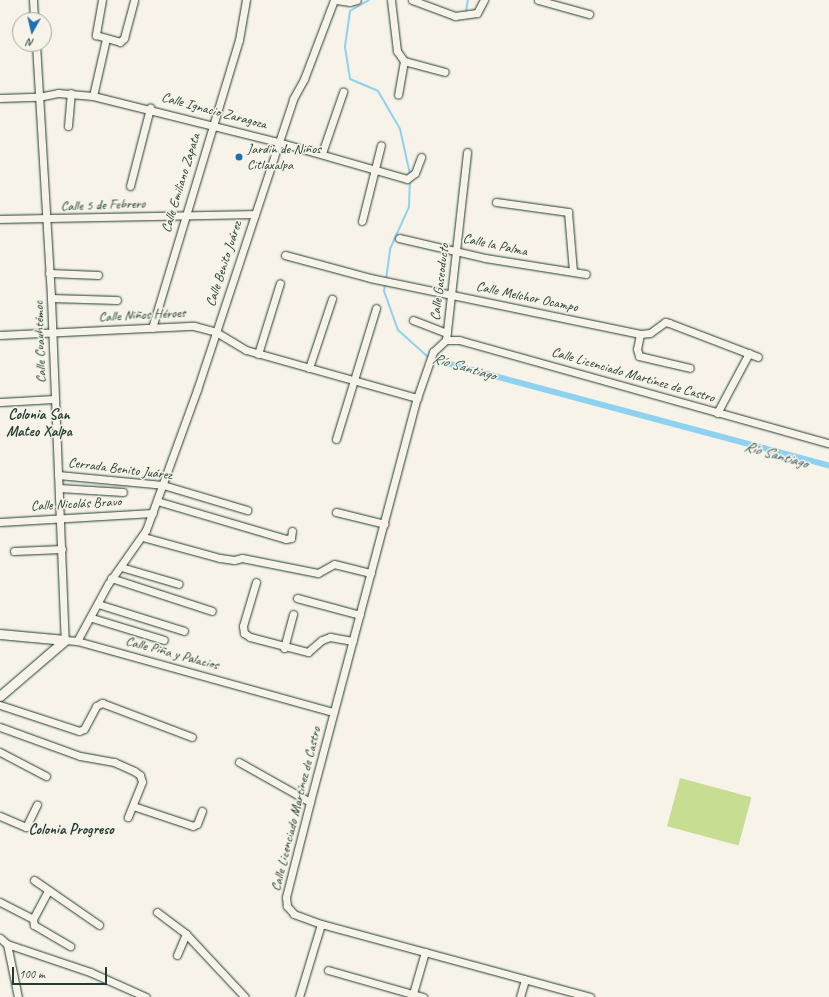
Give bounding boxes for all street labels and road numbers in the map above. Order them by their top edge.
street label: Calle Ignacio Zaragoza [159,89,269,133]
street label: Calle Emiliano Zapata [158,131,204,235]
street label: Calle 5 de Febrero [60,195,146,215]
street label: Calle Benito Juárez [202,219,246,309]
street label: Calle la Palma [461,230,529,260]
street label: Calle Gaseoducto [427,242,453,322]
street label: Calle Melchor Ocampo [474,278,580,316]
street label: Calle Cuauhtémoc [30,301,50,383]
street label: Calle Niños Héroes [98,304,186,326]
street label: Calle Licenciado Martínez de Castro [549,343,717,407]
street label: Cerrada Benito Juárez [67,454,173,484]
street label: Calle Nicolás Bravo [30,493,122,515]
street label: Calle Piña y Palacios [124,632,220,674]
street label: Calle Licenciado Martínez de Castro [267,724,325,894]

